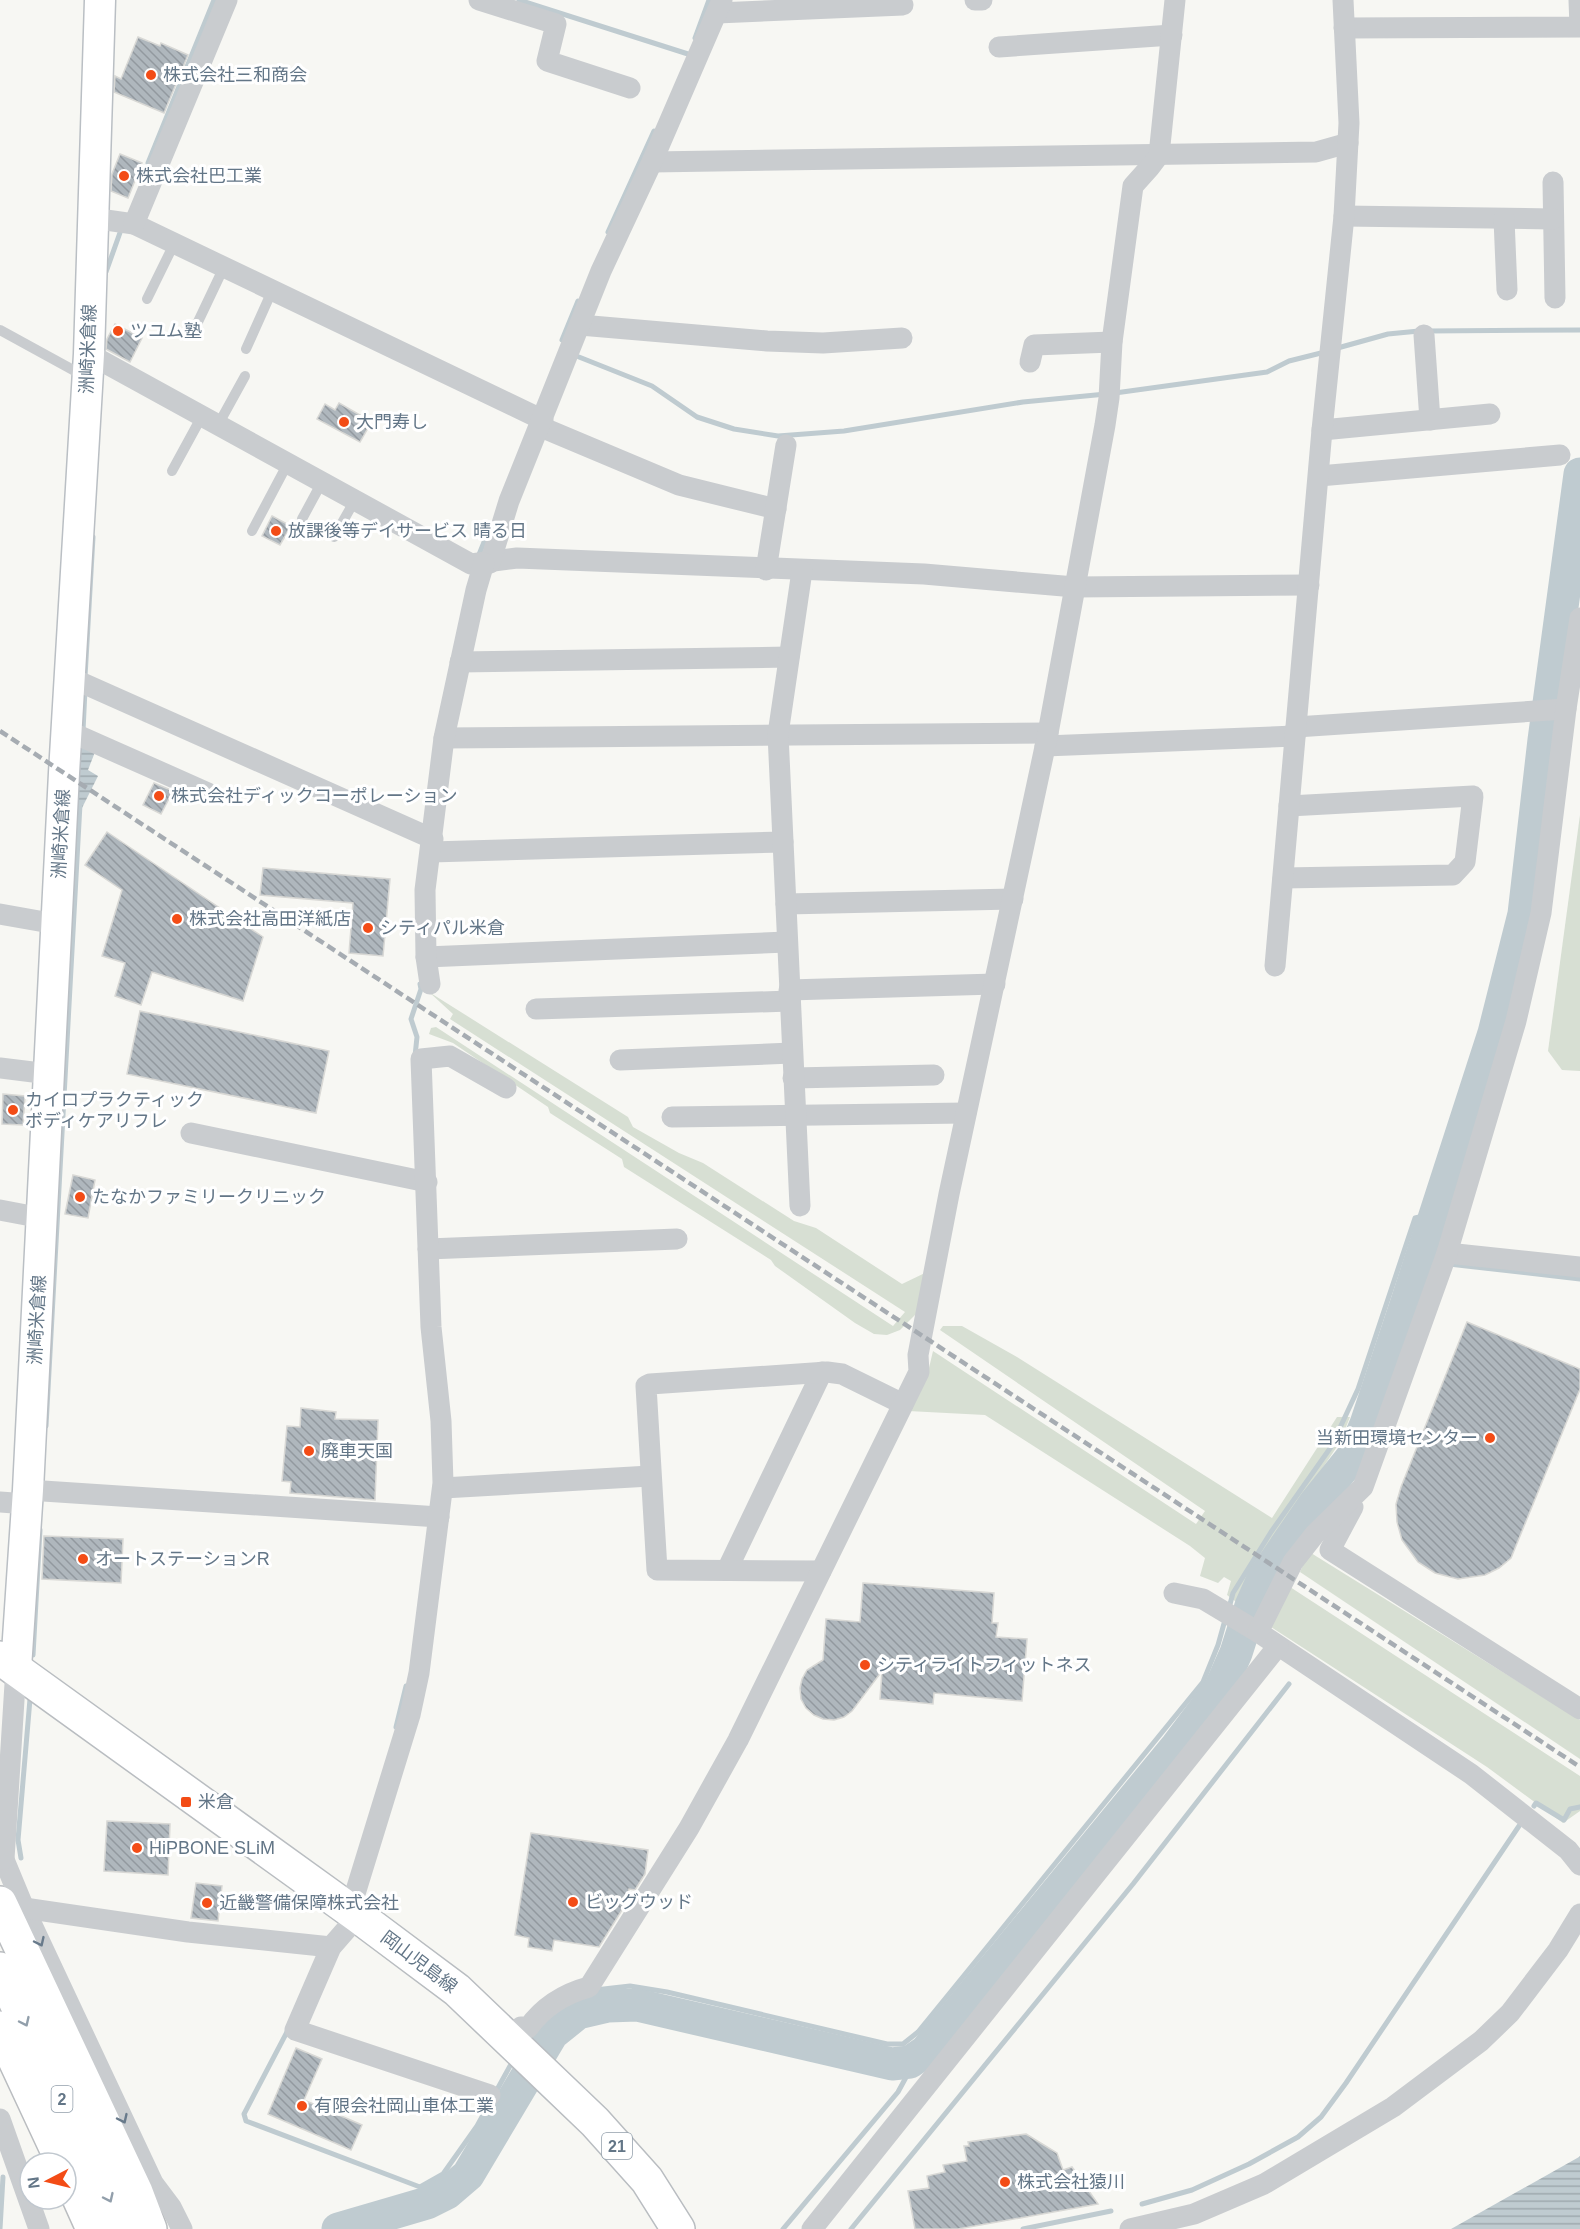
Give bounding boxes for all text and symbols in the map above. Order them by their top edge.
place label: 株式会社三和商会 [163,65,307,85]
marker: 株式会社三和商会 [144,68,158,82]
place label: 株式会社巴工業 [136,166,262,186]
marker: 株式会社巴工業 [117,169,131,183]
street label: 洲崎米倉線 [76,304,100,394]
place label: ツユム塾 [130,321,202,341]
marker: ツユム塾 [111,324,125,338]
place label: 大門寿し [356,412,428,432]
marker: 大門寿し [337,415,351,429]
place label: 放課後等デイサービス 晴る日 [288,521,527,541]
marker: 放課後等デイサービス 晴る日 [269,524,283,538]
place label: 株式会社ディックコーポレーション [171,786,457,806]
street label: 洲崎米倉線 [49,789,73,879]
marker: 株式会社ディックコーポレーション [152,789,166,803]
place label: 株式会社高田洋紙店 [189,909,351,929]
marker: 株式会社高田洋紙店 [170,912,184,926]
place label: シティパル米倉 [380,918,505,938]
marker: シティパル米倉 [361,921,375,935]
place label: カイロプラクティック ボディケアリフレ [25,1090,204,1131]
marker: カイロプラクティック ボディケアリフレ [6,1103,20,1117]
place label: たなかファミリークリニック [92,1187,326,1207]
marker: たなかファミリークリニック [73,1190,87,1204]
street label: 洲崎米倉線 [25,1275,49,1365]
place label: 当新田環境センター [1316,1428,1478,1448]
marker: 当新田環境センター [1483,1431,1497,1445]
place label: 廃車天国 [321,1441,393,1461]
marker: 廃車天国 [302,1444,316,1458]
place label: オートステーションR [95,1549,270,1569]
marker: オートステーションR [76,1552,90,1566]
place label: シティライトフィットネス [877,1655,1092,1675]
marker: シティライトフィットネス [858,1658,872,1672]
place label: 米倉 [198,1792,234,1812]
marker: 米倉 [179,1795,193,1809]
place label: HiPBONE SLiM [149,1838,275,1858]
marker: HiPBONE SLiM [130,1841,144,1855]
place label: ビッグウッド [585,1892,693,1912]
place label: 近畿警備保障株式会社 [219,1893,399,1913]
marker: ビッグウッド [566,1895,580,1909]
marker: 近畿警備保障株式会社 [200,1896,214,1910]
street label: 岡山児島線 [377,1927,461,1997]
one-way arrow [33,1936,45,1947]
one-way arrow [18,2015,30,2026]
road number: 2 [52,2086,72,2112]
place label: 有限会社岡山車体工業 [314,2096,494,2116]
marker: 有限会社岡山車体工業 [295,2099,309,2113]
one-way arrow [116,2112,128,2123]
road number: 21 [602,2133,632,2159]
north arrow [18,2151,78,2211]
place label: 株式会社猿川 [1017,2172,1125,2192]
marker: 株式会社猿川 [998,2175,1012,2189]
text: N [24,2176,43,2190]
one-way arrow [101,2192,113,2203]

